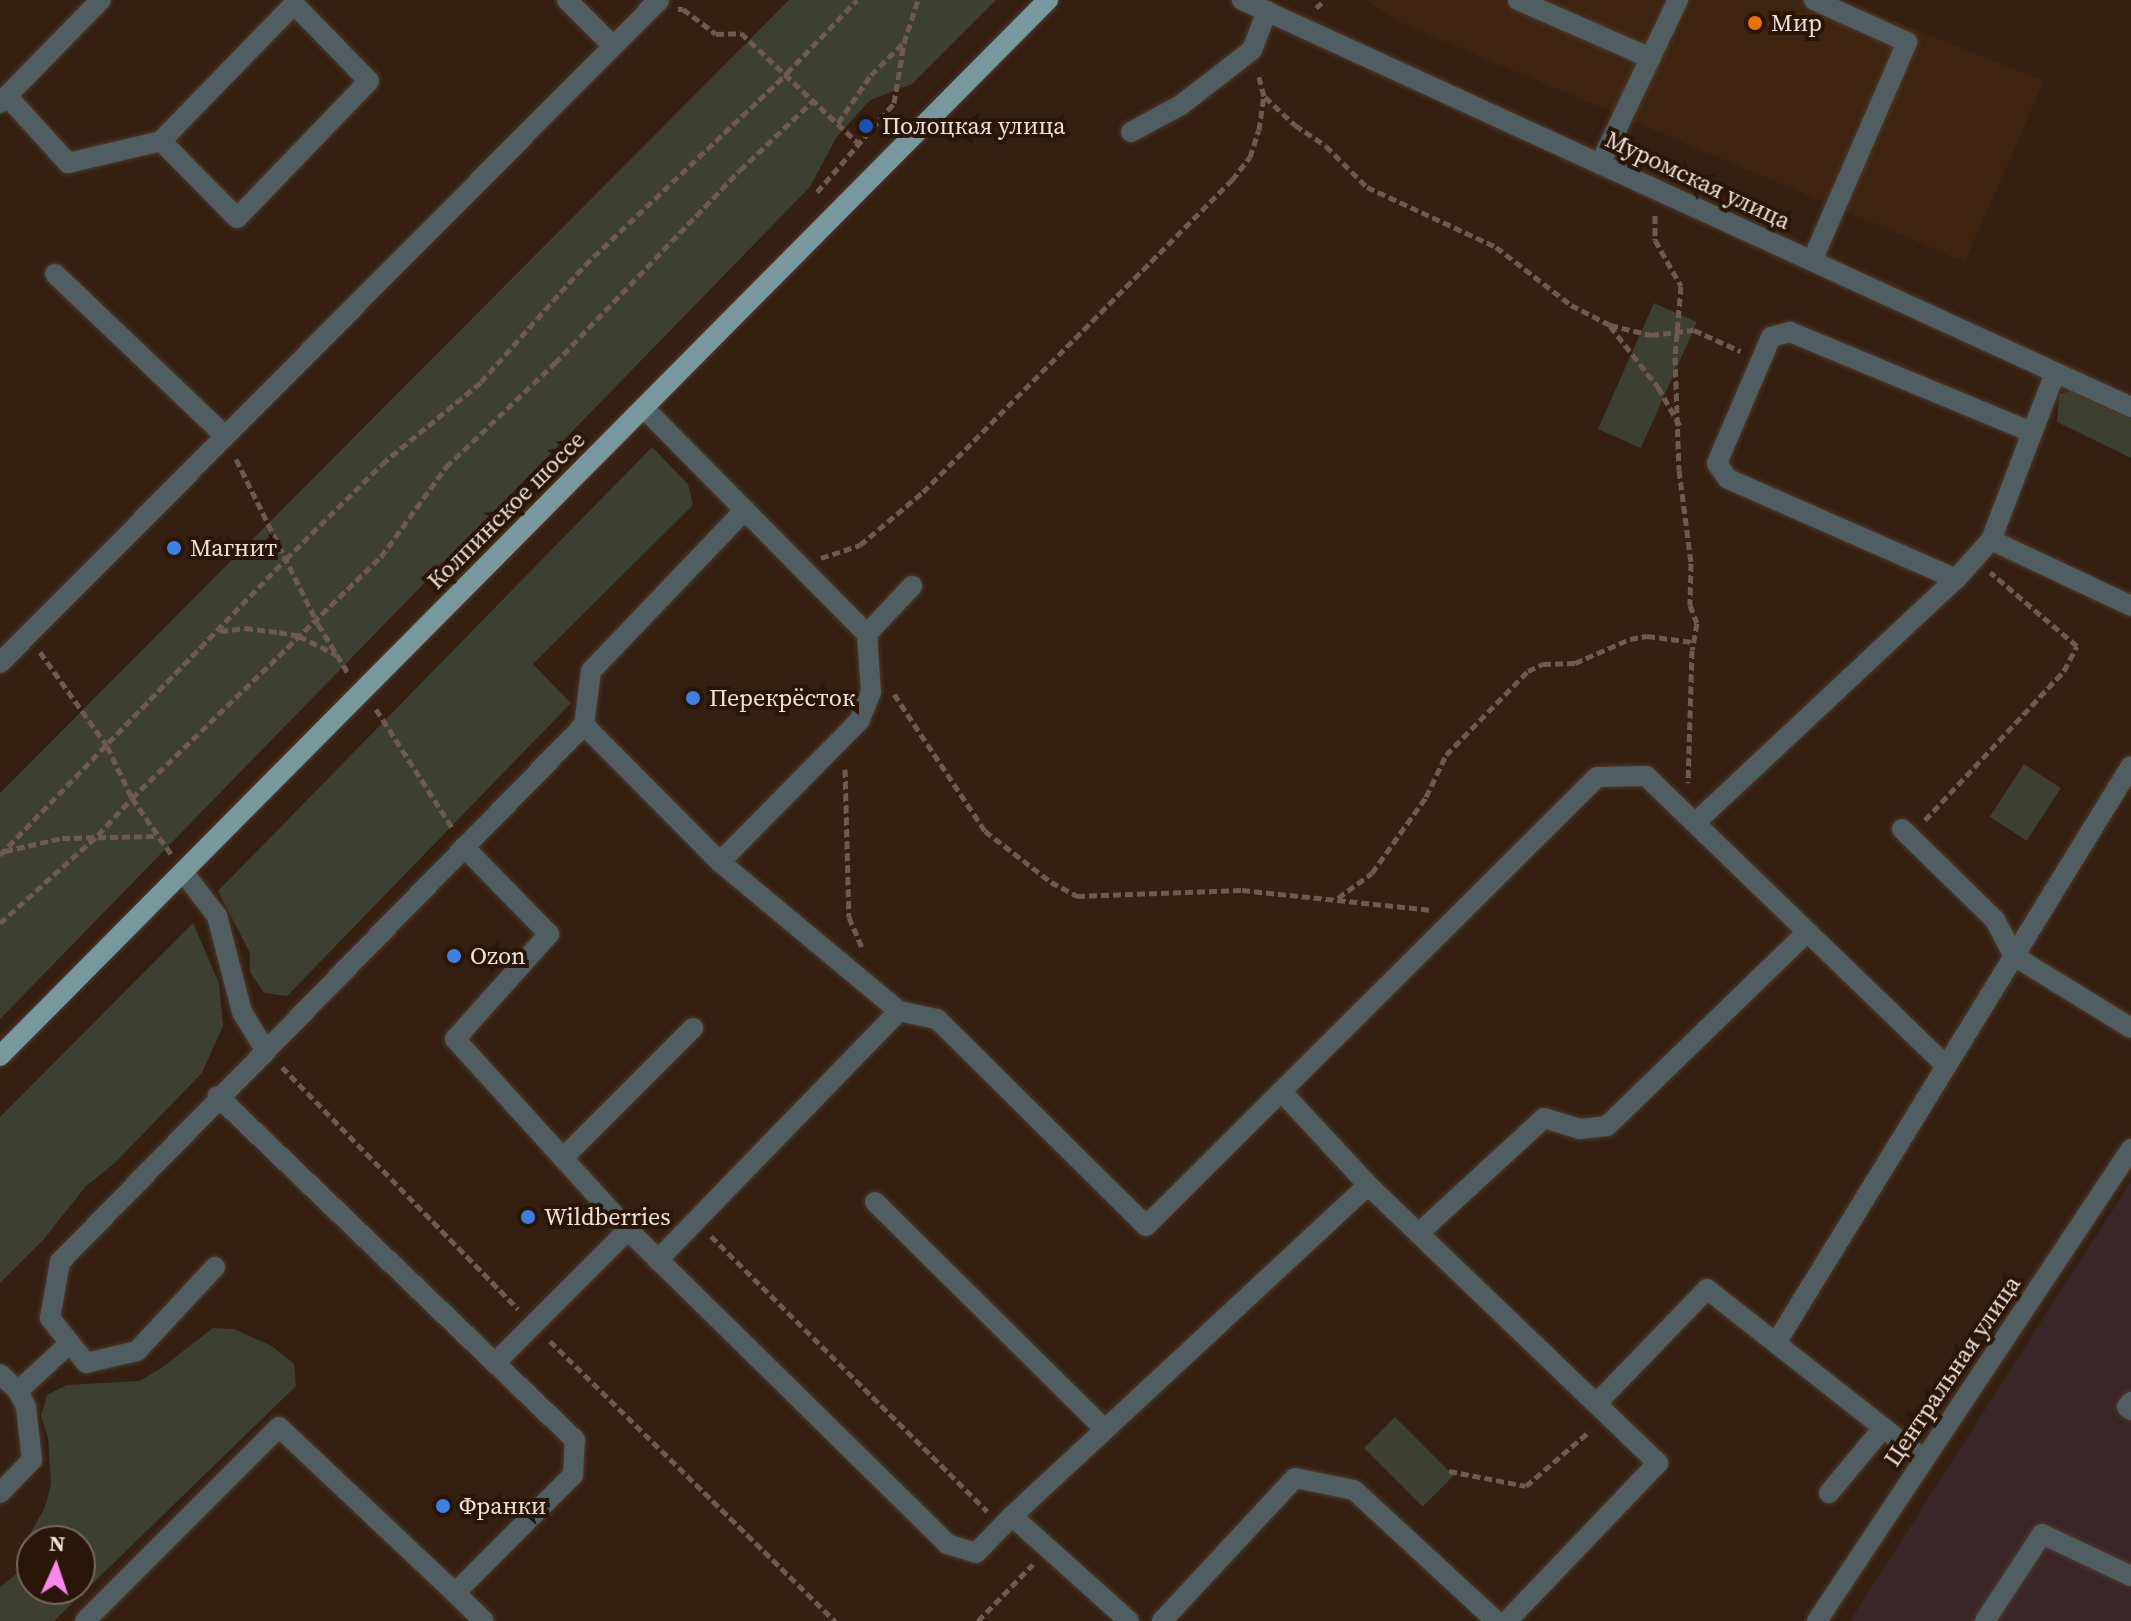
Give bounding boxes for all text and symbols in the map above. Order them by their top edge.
place label: Мир [1771,9,1822,37]
marker: Мир [1746,14,1764,32]
place label: Полоцкая улица [882,112,1066,140]
marker: Полоцкая улица [857,117,875,135]
street label: Муромская улица [1601,125,1795,235]
street label: Колпинское шоссе [421,425,591,595]
place label: Магнит [190,534,277,562]
marker: Магнит [165,539,183,557]
place label: Перекрёсток [709,684,855,712]
marker: Перекрёсток [684,689,702,707]
place label: Ozon [470,942,526,970]
marker: Ozon [445,947,463,965]
place label: Wildberries [544,1203,671,1231]
marker: Wildberries [519,1208,537,1226]
street label: Центральная улица [1878,1270,2026,1472]
place label: Франки [459,1492,546,1520]
marker: Франки [434,1497,452,1515]
north arrow [16,1525,96,1605]
text: N [48,1528,66,1558]

